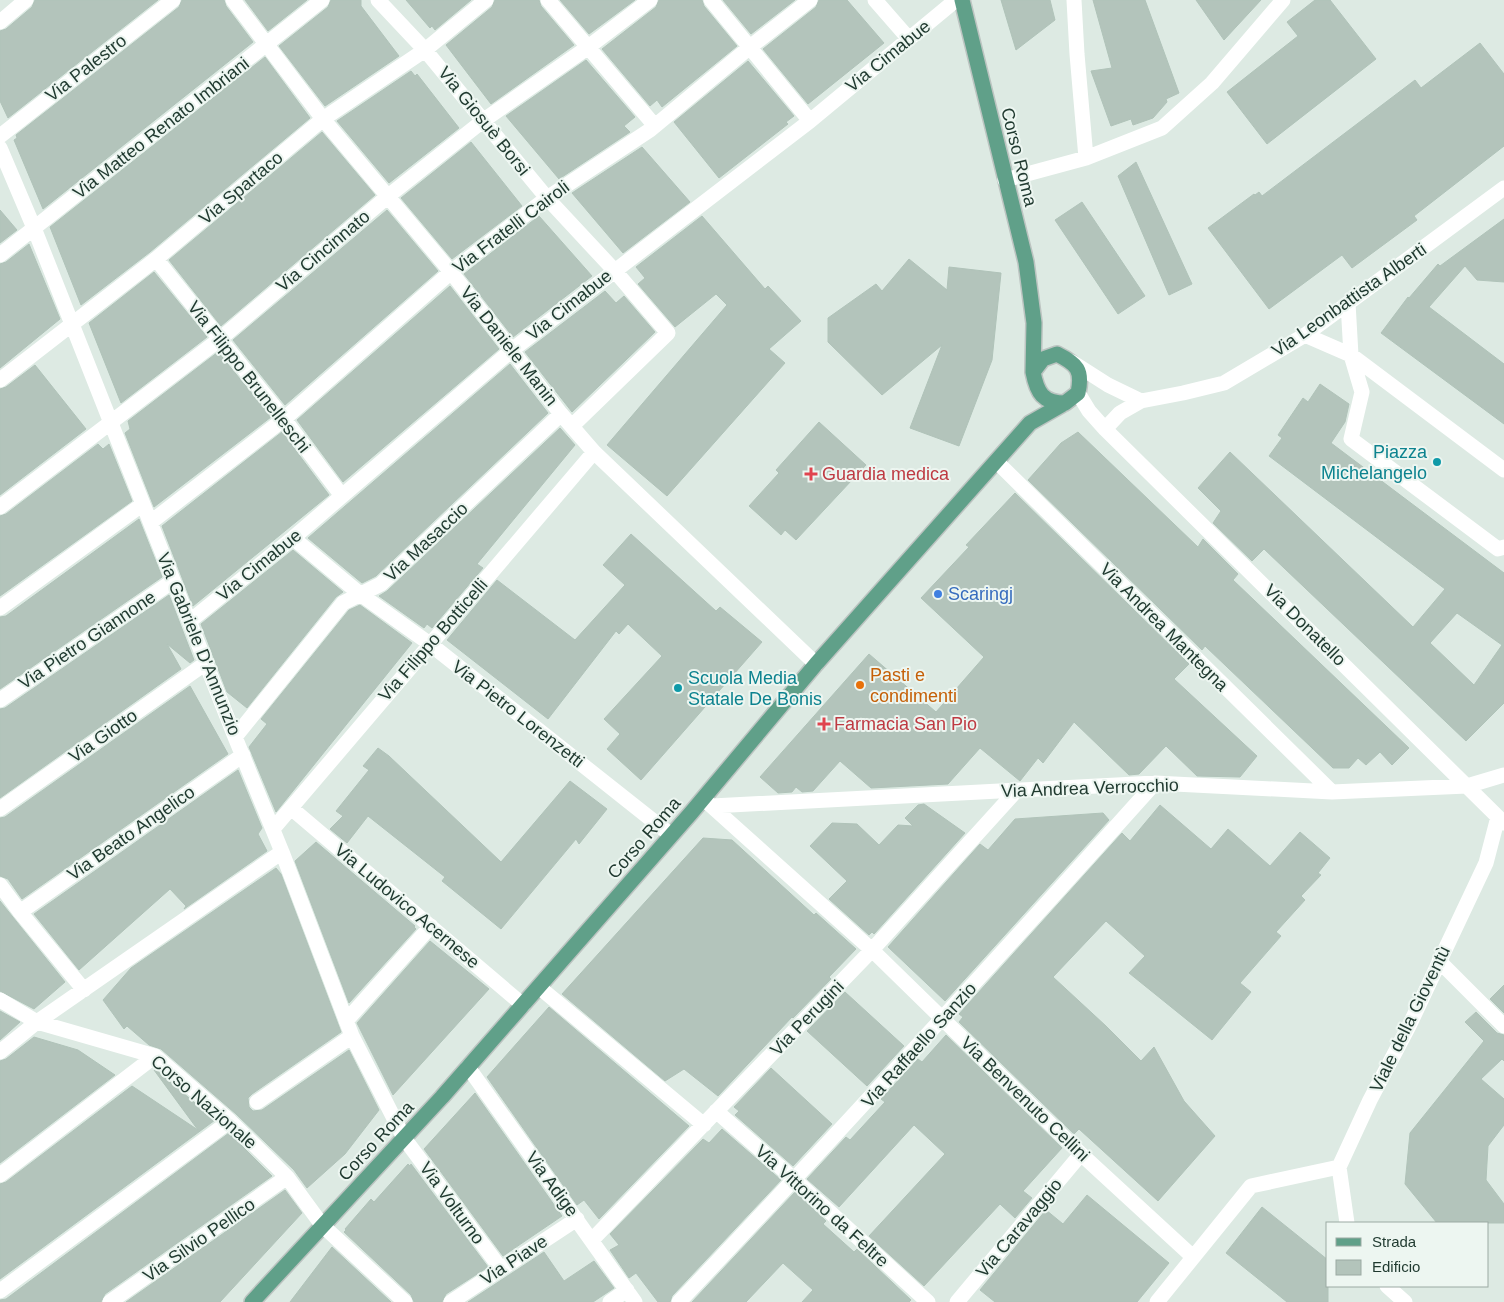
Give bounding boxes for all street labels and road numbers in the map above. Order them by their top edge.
street label: Via Cimabue [842,16,934,96]
street label: Via Palestro [42,30,130,106]
street label: Via Matteo Renato Imbriani [69,53,253,203]
street label: Via Giosuè Borsi [434,63,534,179]
street label: Corso Roma [997,106,1041,209]
street label: Via Spartaco [195,147,287,229]
street label: Via Fratelli Cairoli [449,177,573,277]
street label: Via Cincinnato [272,206,374,296]
street label: Via Leonbattista Alberti [1268,239,1430,361]
street label: Via Cimabue [522,265,616,345]
street label: Via Daniele Manin [456,282,562,410]
street label: Via Filippo Brunelleschi [184,297,314,457]
street label: Via Masaccio [380,498,472,586]
street label: Via Cimabue [213,525,305,605]
street label: Via Gabriele D'Annunzio [153,550,245,738]
street label: Via Andrea Mantegna [1096,559,1233,696]
street label: Via Filippo Botticelli [374,575,492,705]
street label: Via Donatello [1260,580,1350,670]
street label: Via Pietro Giannone [15,587,159,693]
street label: Via Pietro Lorenzetti [448,656,588,772]
street label: Via Giotto [65,705,141,767]
street label: Via Andrea Verrocchio [1001,775,1179,801]
street label: Via Beato Angelico [64,782,198,884]
street label: Corso Roma [603,793,685,883]
street label: Via Ludovico Acernese [331,840,483,972]
street label: Viale della Gioventù [1366,943,1454,1095]
street label: Via Perugini [766,976,848,1060]
street label: Via Raffaello Sanzio [858,978,980,1112]
street label: Via Benvenuto Cellini [957,1032,1093,1166]
street label: Corso Nazionale [147,1051,261,1153]
street label: Corso Roma [334,1097,418,1185]
street label: Via Vittorino da Feltre [751,1141,893,1271]
street label: Via Adige [522,1147,582,1221]
street label: Via Volturno [415,1158,489,1248]
street label: Via Caravaggio [972,1175,1066,1281]
street label: Via Silvio Pellico [139,1194,259,1286]
street label: Via Piave [477,1231,551,1289]

